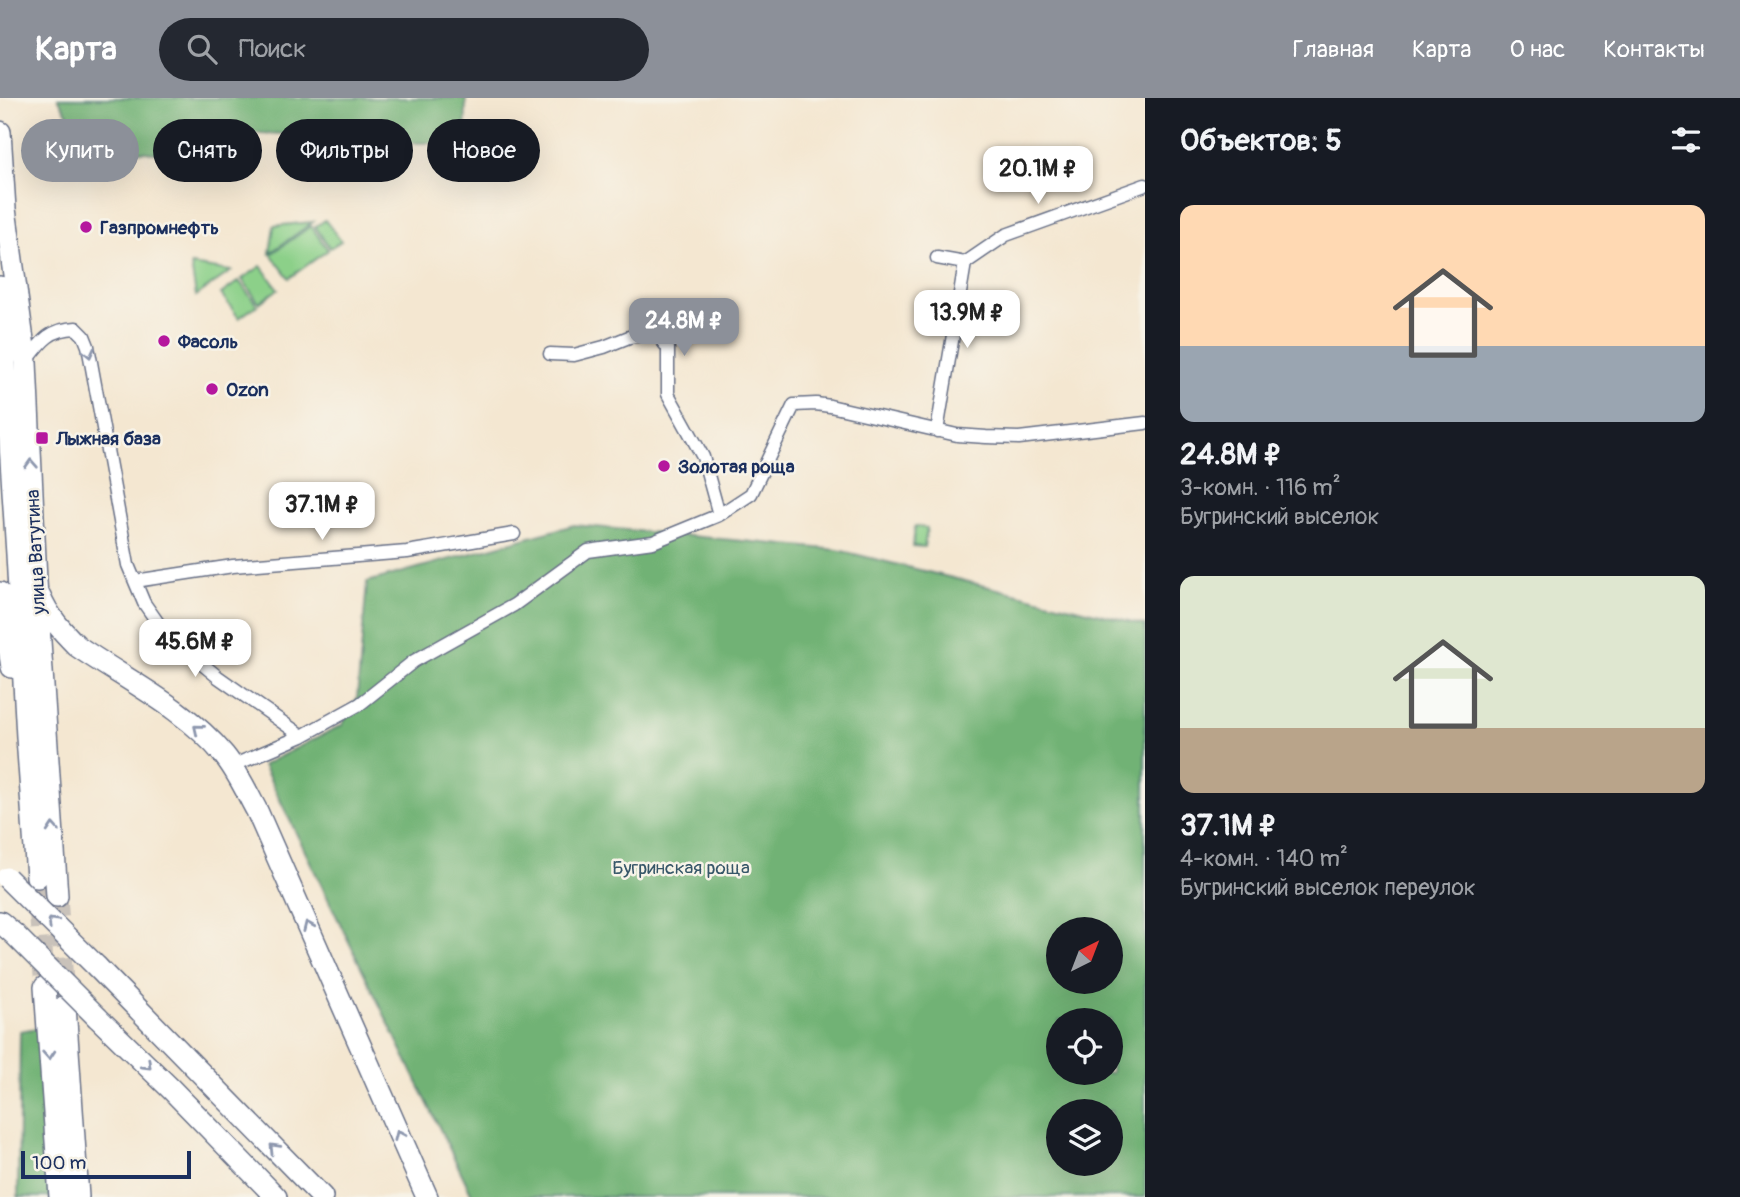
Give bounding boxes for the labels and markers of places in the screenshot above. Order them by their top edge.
pin: 20.1M ₽ [973,146,1103,206]
place label: Газпромнефть [100,216,219,240]
marker: Газпромнефть [78,219,94,235]
pin: 13.9M ₽ [902,290,1032,350]
pin: 24.8M ₽ [619,299,749,358]
place label: Фасоль [177,330,238,354]
marker: Фасоль [156,333,172,349]
place label: Ozon [226,378,269,402]
marker: Ozon [204,381,220,397]
place label: Лыжная база [55,427,161,451]
marker: Лыжная база [34,430,50,446]
place label: Золотая роща [678,455,795,479]
marker: Золотая роща [656,458,672,474]
pin: 37.1M ₽ [257,482,387,542]
pin: 45.6M ₽ [130,620,260,679]

